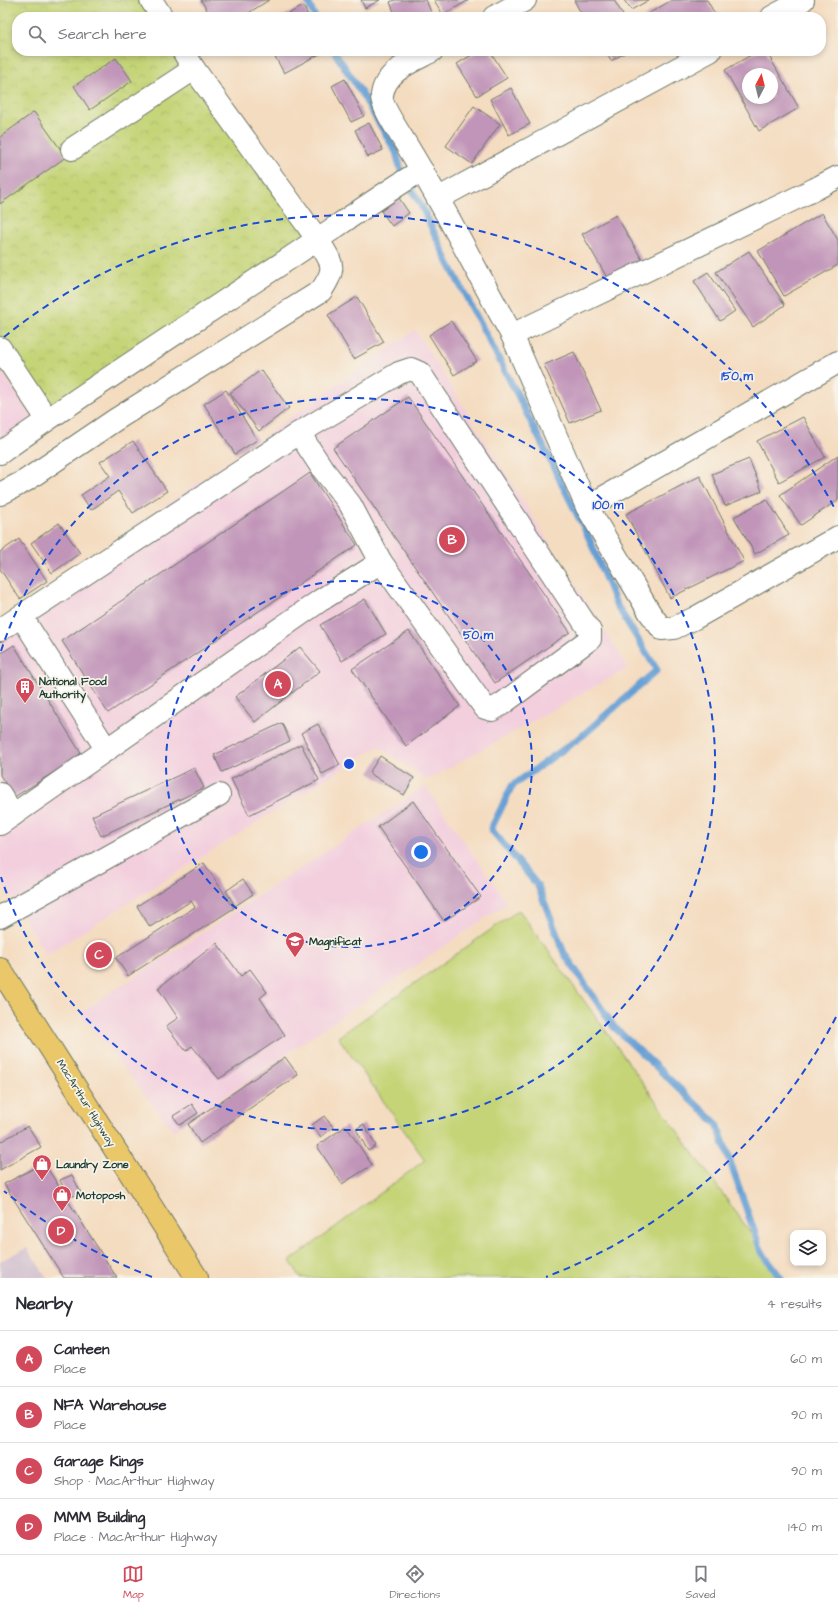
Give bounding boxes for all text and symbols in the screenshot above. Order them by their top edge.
search box [12,12,826,56]
icon: search [26,23,48,45]
text: Search here [58,24,147,45]
north arrow [742,68,778,104]
text: 150 m [721,368,754,385]
text: 100 m [593,497,624,514]
pin: B [439,525,465,555]
text: 50 m [463,627,494,644]
pin: A [265,669,291,699]
place label: National Food Authority [39,674,107,704]
building icon: National Food Authority [14,676,36,704]
centre of rings [342,757,356,771]
your location [411,842,431,862]
school or university icon: Magnificat [284,930,306,958]
place label: Magnificat [309,934,362,951]
pin: C [86,940,112,970]
street label: MacArthur Highway [52,1056,119,1150]
shop icon: Laundry Zone [31,1153,53,1181]
place label: Laundry Zone [56,1157,129,1174]
shop icon: Motoposh [51,1184,73,1212]
place label: Motoposh [76,1188,126,1204]
pin: D [48,1216,74,1246]
map controls [790,1230,826,1266]
button: layers [790,1230,826,1266]
text: Nearby [16,1292,73,1316]
text: 4 results [767,1295,822,1313]
text: Canteen [54,1339,110,1360]
text: A [25,1350,33,1368]
text: 60 m [790,1350,822,1368]
text: Place [54,1360,86,1378]
text: NFA Warehouse [54,1395,167,1416]
text: B [24,1406,34,1424]
text: 90 m [791,1406,822,1424]
text: Place [54,1416,86,1434]
text: Garage Kings [54,1451,144,1472]
text: C [24,1462,34,1480]
text: 90 m [791,1462,822,1480]
text: Shop · MacArthur Highway [54,1472,215,1490]
text: MMM Building [54,1507,145,1528]
text: D [25,1518,33,1536]
text: 140 m [788,1518,822,1536]
text: Place · MacArthur Highway [54,1528,217,1546]
tab: Map [122,1563,144,1602]
tab: Directions [389,1563,441,1602]
tab: Saved [686,1563,716,1602]

